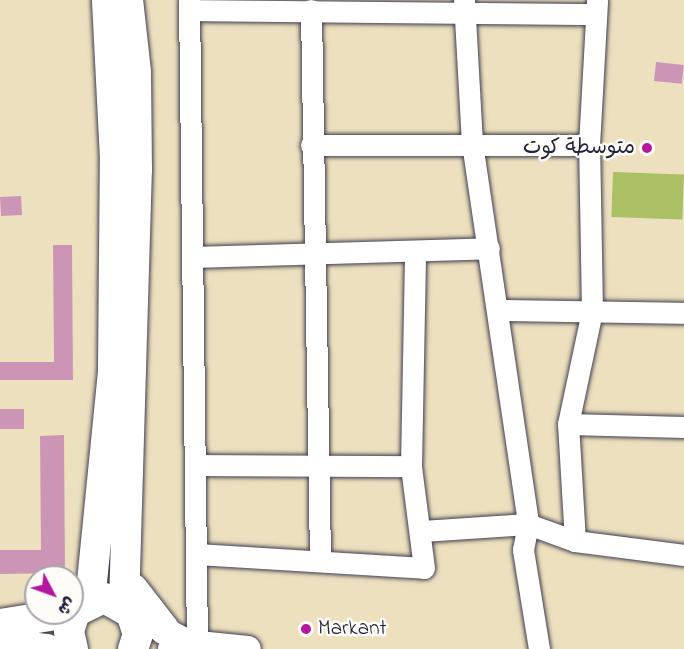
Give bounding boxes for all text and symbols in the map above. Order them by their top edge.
place label: متوسطة كوت [523,135,635,161]
marker: متوسطة كوت [640,141,654,155]
north arrow [24,565,84,625]
text: ش [51,591,81,620]
place label: Markant [318,616,387,642]
marker: Markant [299,622,313,636]

